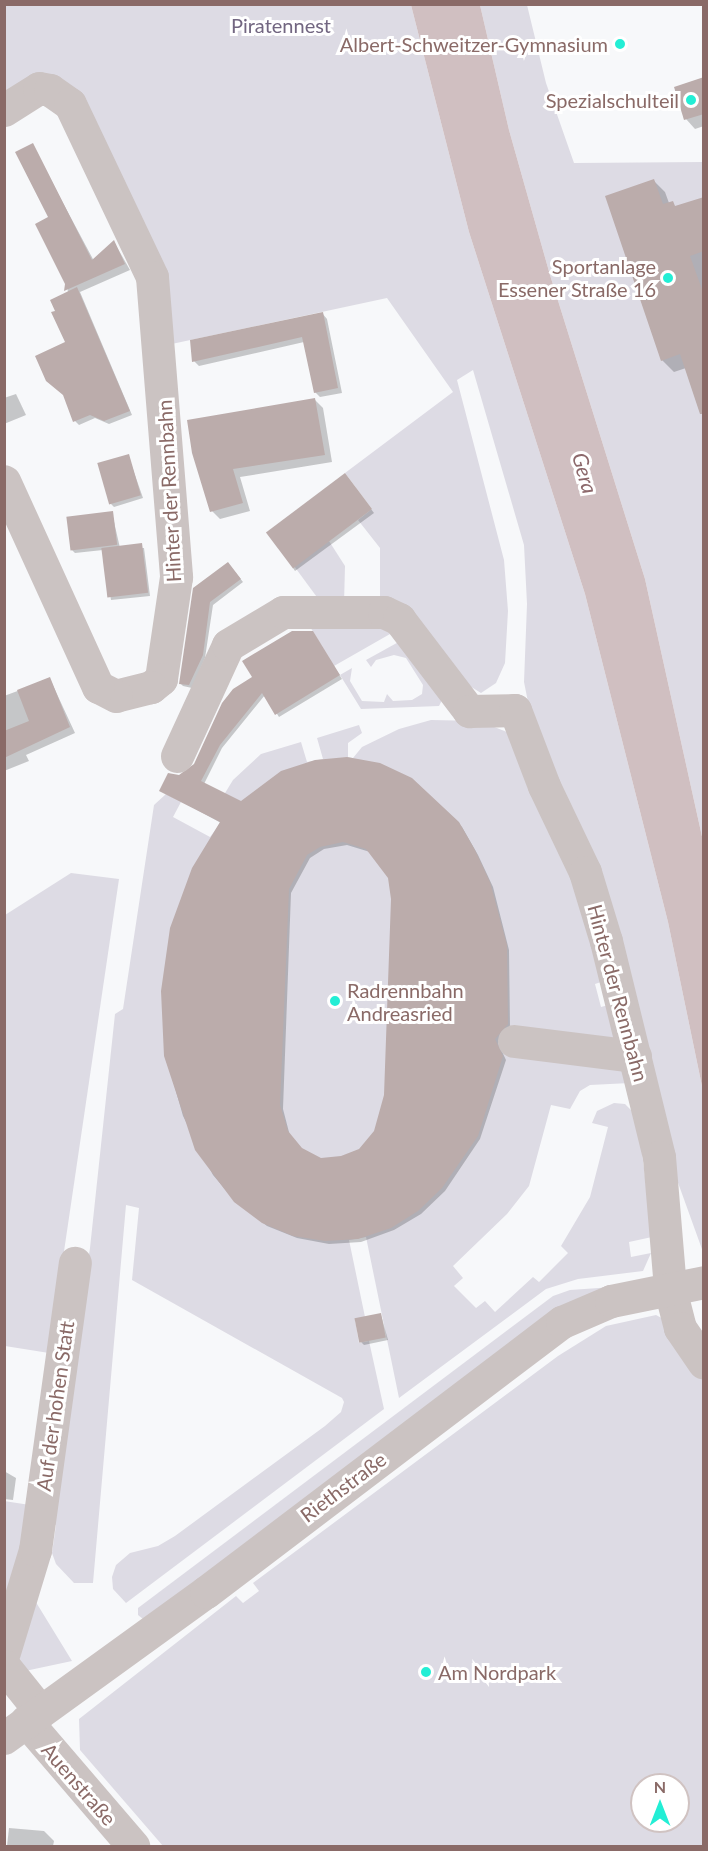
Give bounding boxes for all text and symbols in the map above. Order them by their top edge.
park label: Piratennest [231,13,331,37]
place label: Albert-Schweitzer-Gymnasium [340,32,608,56]
marker: Albert-Schweitzer-Gymnasium [613,37,627,51]
place label: Spezialschulteil [546,88,679,112]
marker: Spezialschulteil [684,93,698,107]
place label: Sportanlage Essener Straße 16 [498,254,656,301]
marker: Sportanlage Essener Straße 16 [661,271,675,285]
street label: Hinter der Rennbahn [152,399,186,583]
water label: Gera [567,450,603,496]
street label: Hinter der Rennbahn [583,901,653,1085]
place label: Radrennbahn Andreasried [347,978,464,1025]
marker: Radrennbahn Andreasried [328,994,342,1008]
street label: Auf der hohen Statt [31,1319,79,1493]
street label: Riethstraße [295,1447,391,1527]
place label: Am Nordpark [438,1660,556,1684]
marker: Am Nordpark [419,1665,433,1679]
street label: Auenstraße [37,1738,121,1830]
north arrow [630,1773,690,1833]
text: N [654,1777,666,1796]

